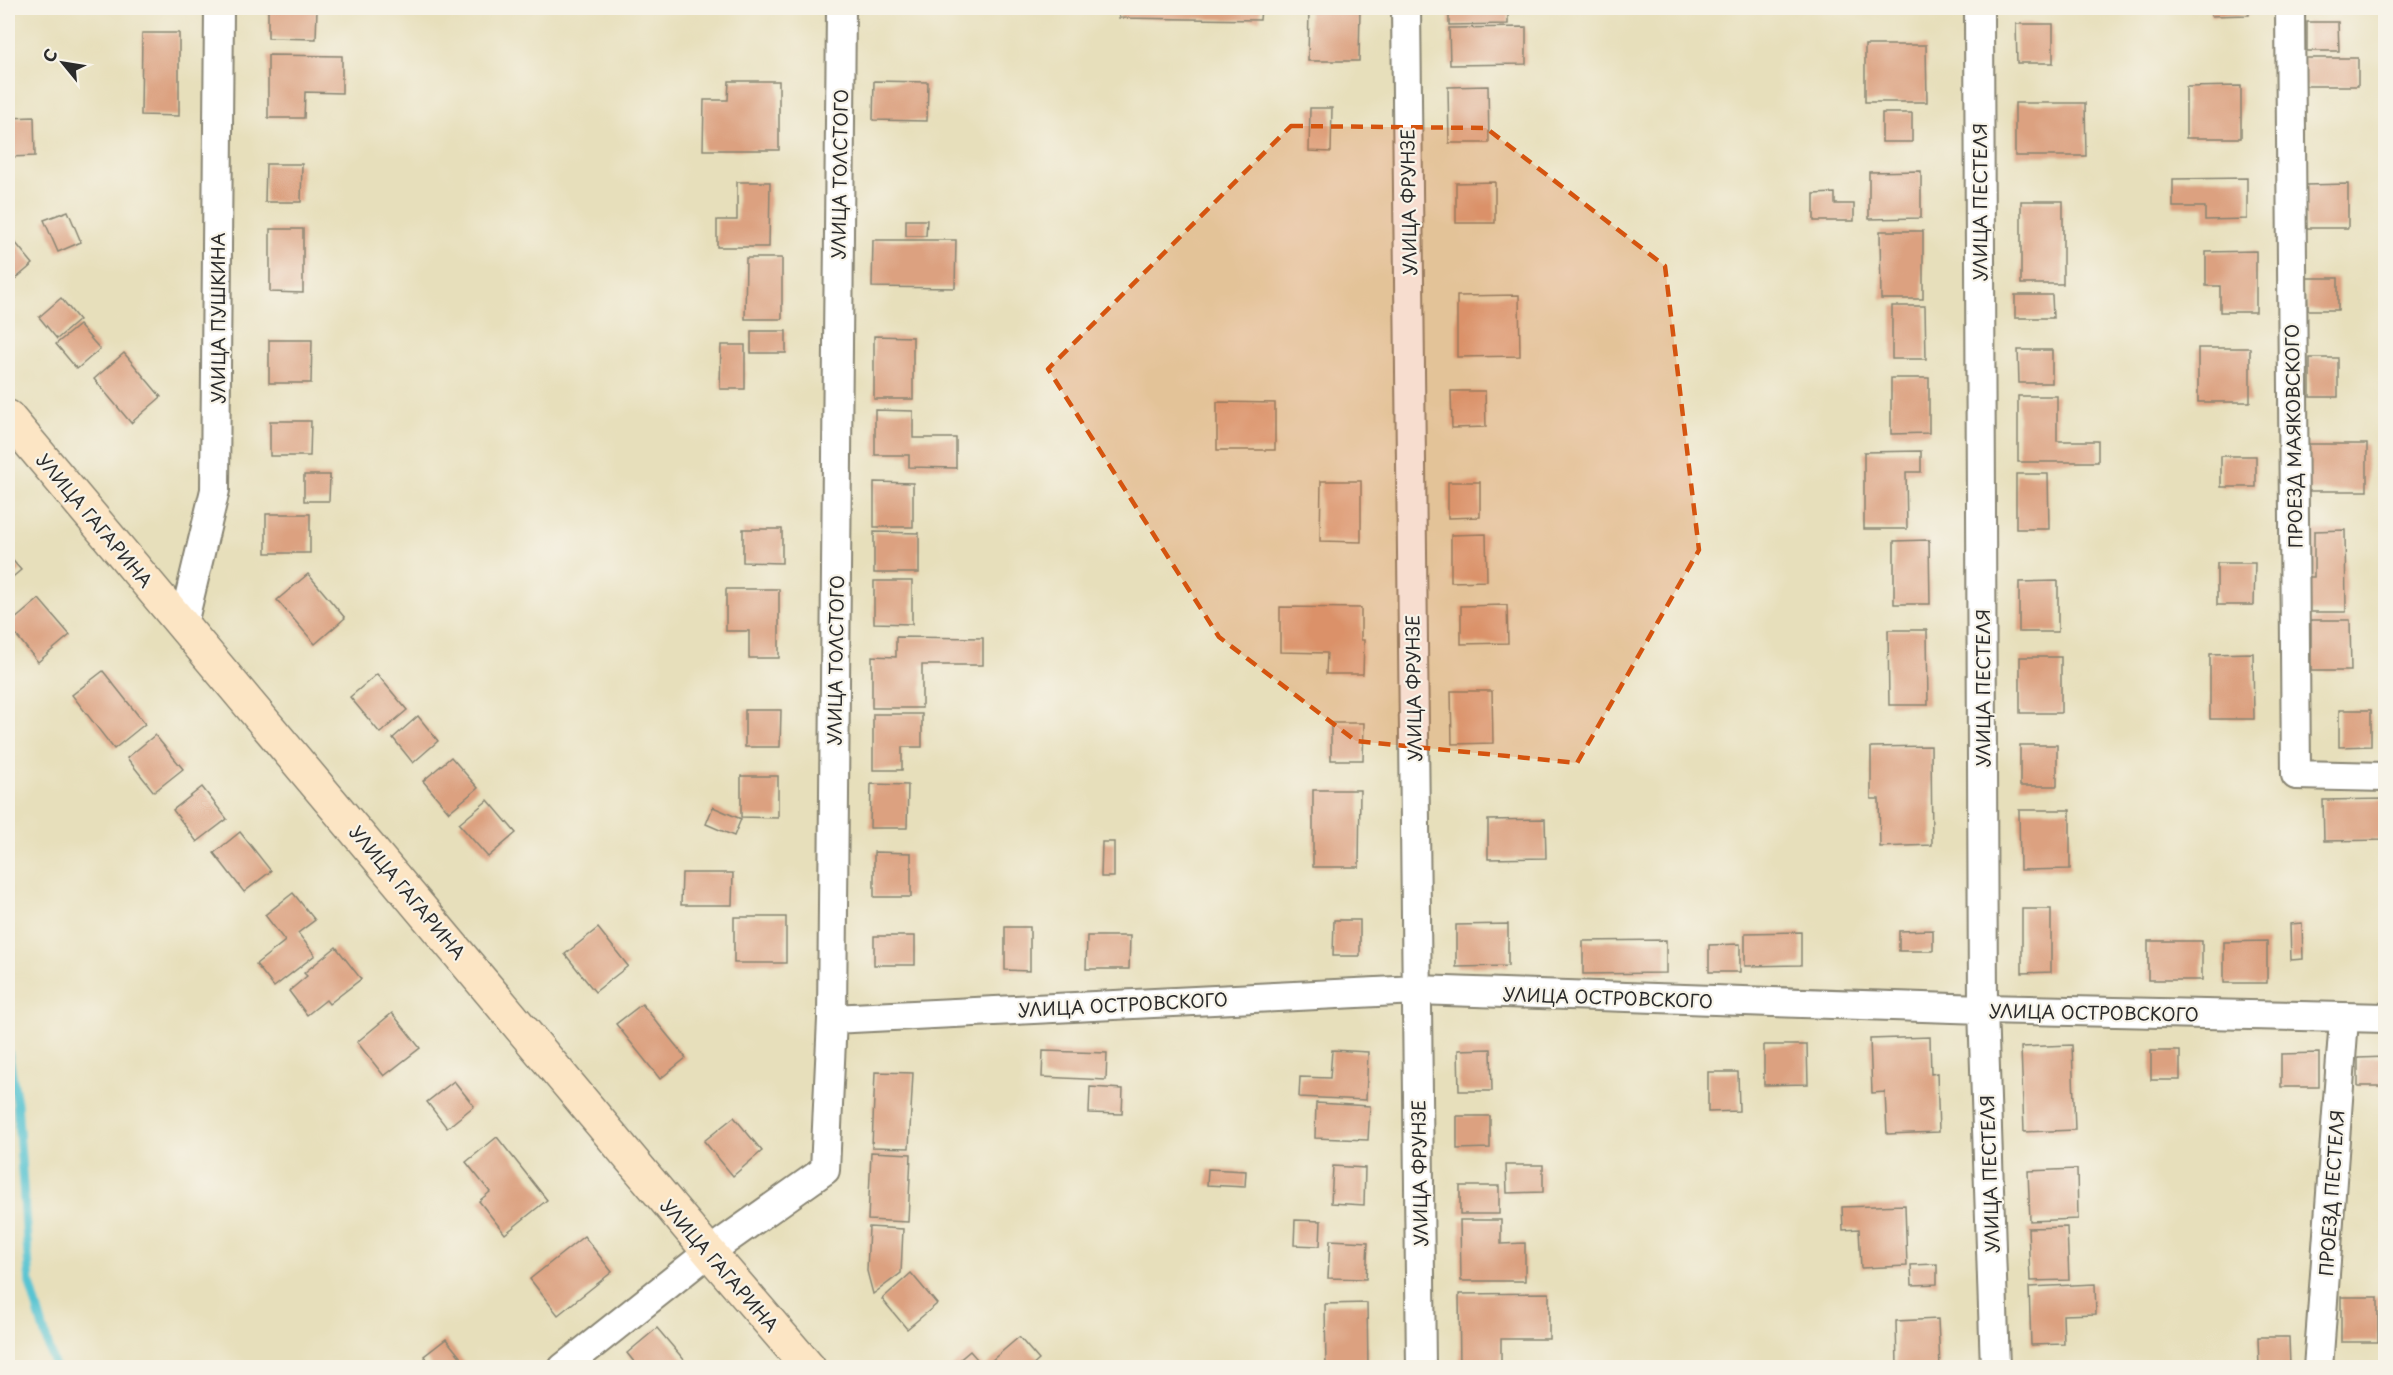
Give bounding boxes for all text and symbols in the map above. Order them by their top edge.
north arrow [33,33,93,93]
text: С [36,44,63,66]
street label: УЛИЦА ТОЛСТОГО [824,89,854,259]
street label: УЛИЦА ПЕСТЕЛЯ [1966,123,1993,281]
street label: УЛИЦА ФРУНЗЕ [1393,128,1423,276]
street label: УЛИЦА ПУШКИНА [204,232,231,404]
street label: ПРОЕЗД МАЯКОВСКОГО [2278,324,2308,548]
street label: УЛИЦА ГАГАРИНА [31,447,159,593]
street label: УЛИЦА ТОЛСТОГО [820,575,850,745]
street label: УЛИЦА ПЕСТЕЛЯ [1969,609,1996,767]
street label: УЛИЦА ФРУНЗЕ [1398,614,1428,762]
street label: УЛИЦА ГАГАРИНА [344,819,472,965]
street label: УЛИЦА ОСТРОВСКОГО [1503,980,1713,1014]
street label: УЛИЦА ОСТРОВСКОГО [1017,985,1229,1023]
street label: УЛИЦА ОСТРОВСКОГО [1989,997,2199,1027]
street label: УЛИЦА ПЕСТЕЛЯ [1973,1095,2005,1253]
street label: УЛИЦА ФРУНЗЕ [1404,1099,1434,1247]
street label: ПРОЕЗД ПЕСТЕЛЯ [2312,1109,2350,1277]
street label: УЛИЦА ГАГАРИНА [655,1193,785,1337]

